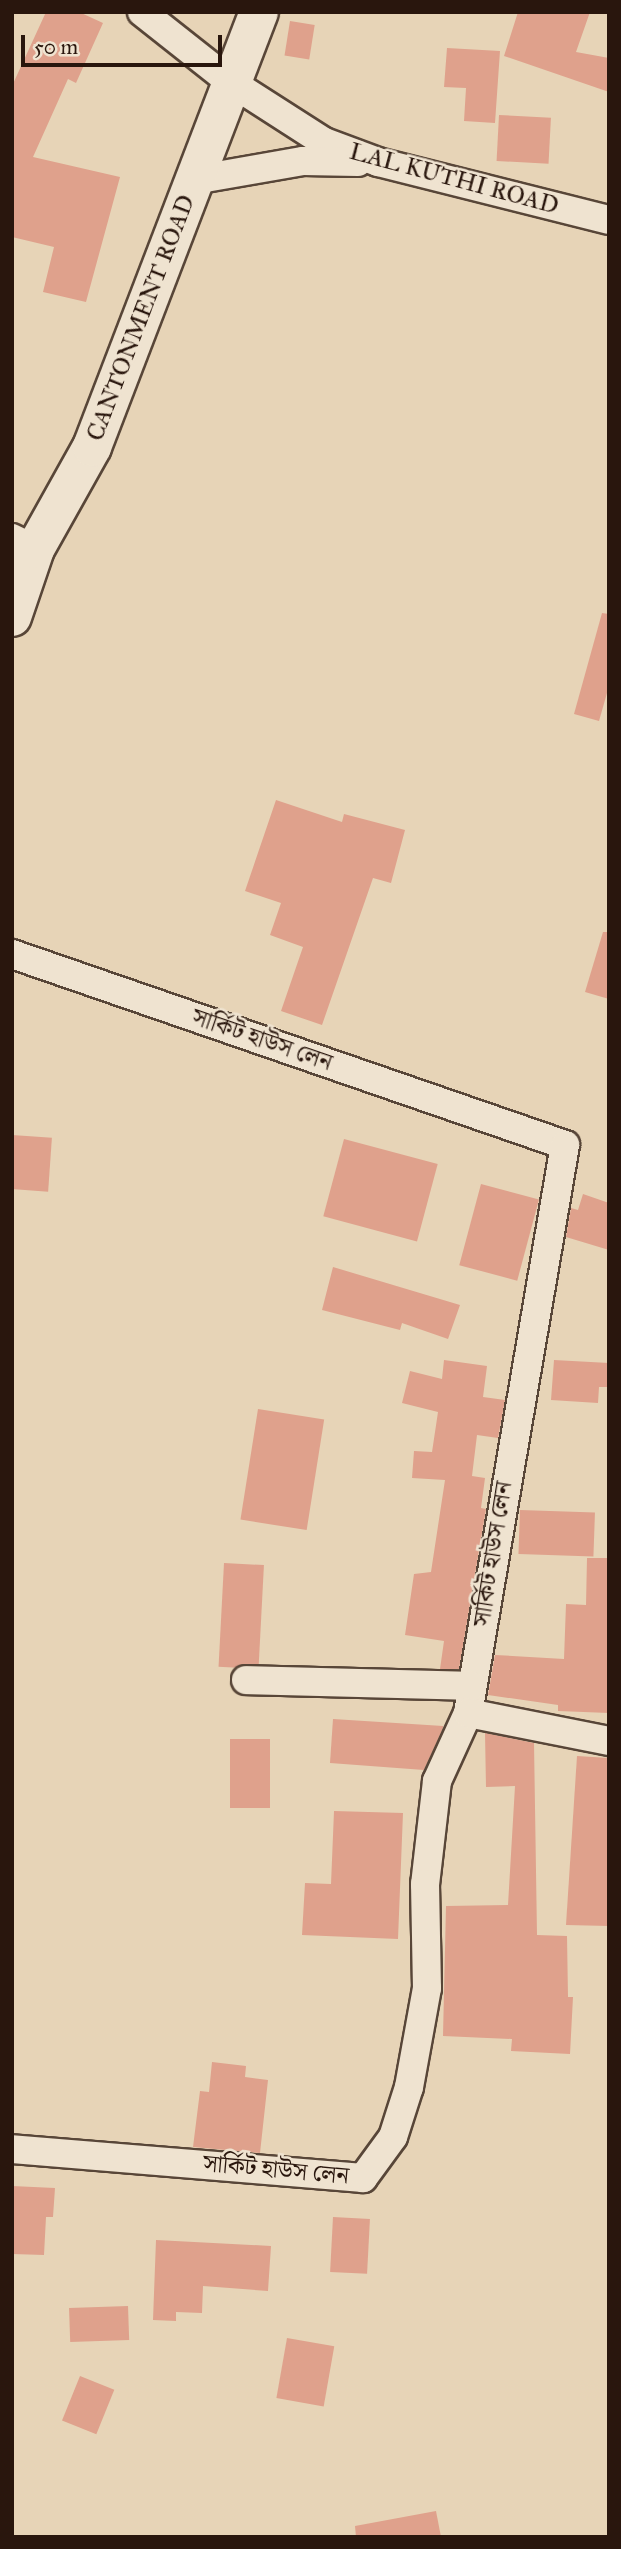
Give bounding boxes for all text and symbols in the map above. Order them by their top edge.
scale bar [24,21,226,65]
text: 50 m [34,34,78,60]
street label: LAL KUTHI ROAD [346,137,562,221]
street label: CANTONMENT ROAD [81,191,201,445]
street label: সার্কিট হাউস লেন [188,1003,336,1077]
street label: সার্কিট হাউস লেন [467,1479,519,1629]
street label: সার্কিট হাউস লেন [202,2149,350,2191]

